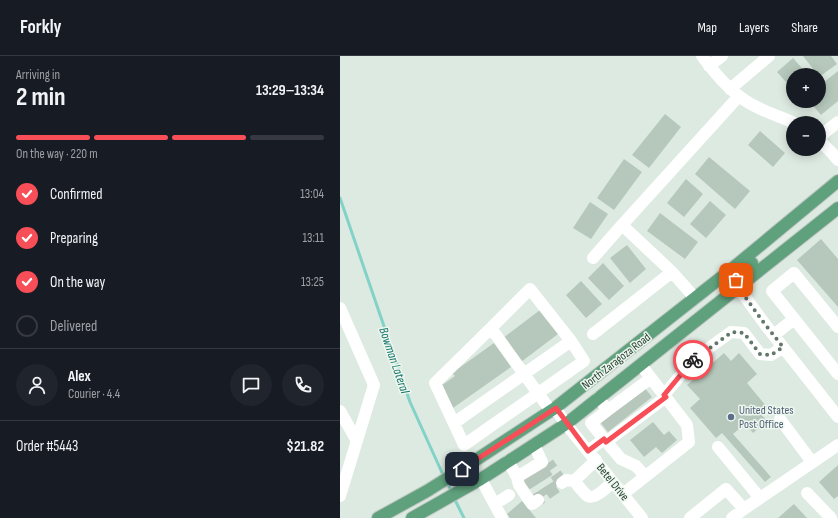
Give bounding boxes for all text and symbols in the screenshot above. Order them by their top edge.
text: Forkly [20,16,61,39]
text: Map [697,19,717,36]
text: Layers [739,19,769,36]
text: Share [791,19,818,36]
text: Arriving in [16,67,60,83]
map controls [786,68,826,156]
button: + [786,68,826,108]
text: 13:29–13:34 [256,81,324,100]
text: 2 min [16,82,66,113]
button: − [786,116,826,156]
text: On the way · 220 m [16,146,98,162]
icon: check [16,183,38,205]
text: Confirmed [50,185,103,204]
text: 13:04 [300,186,324,202]
icon: check [16,227,38,249]
text: Preparing [50,229,98,248]
text: 13:11 [302,230,324,246]
pin [719,263,753,297]
icon: bag [725,269,747,291]
icon: check [16,271,38,293]
text: On the way [50,273,105,292]
text: 13:25 [301,274,324,290]
text: Delivered [50,317,97,336]
water label: Bowman Lateral [375,325,413,396]
street label: North Zaragoza Road [579,330,654,393]
courier [673,340,713,380]
icon: bike [682,349,704,371]
button: person [16,364,58,406]
button: chat [230,364,272,406]
button: phone [282,364,324,406]
text: Alex [68,367,91,386]
text: Courier · 4.4 [68,386,120,402]
place label: United States Post Office [739,403,794,432]
marker: United States Post Office [726,412,736,422]
text: Order #5443 [16,437,78,456]
text: $21.82 [286,437,324,456]
pin [445,452,479,486]
icon: home [451,458,473,480]
street label: Betel Drive [593,461,632,504]

